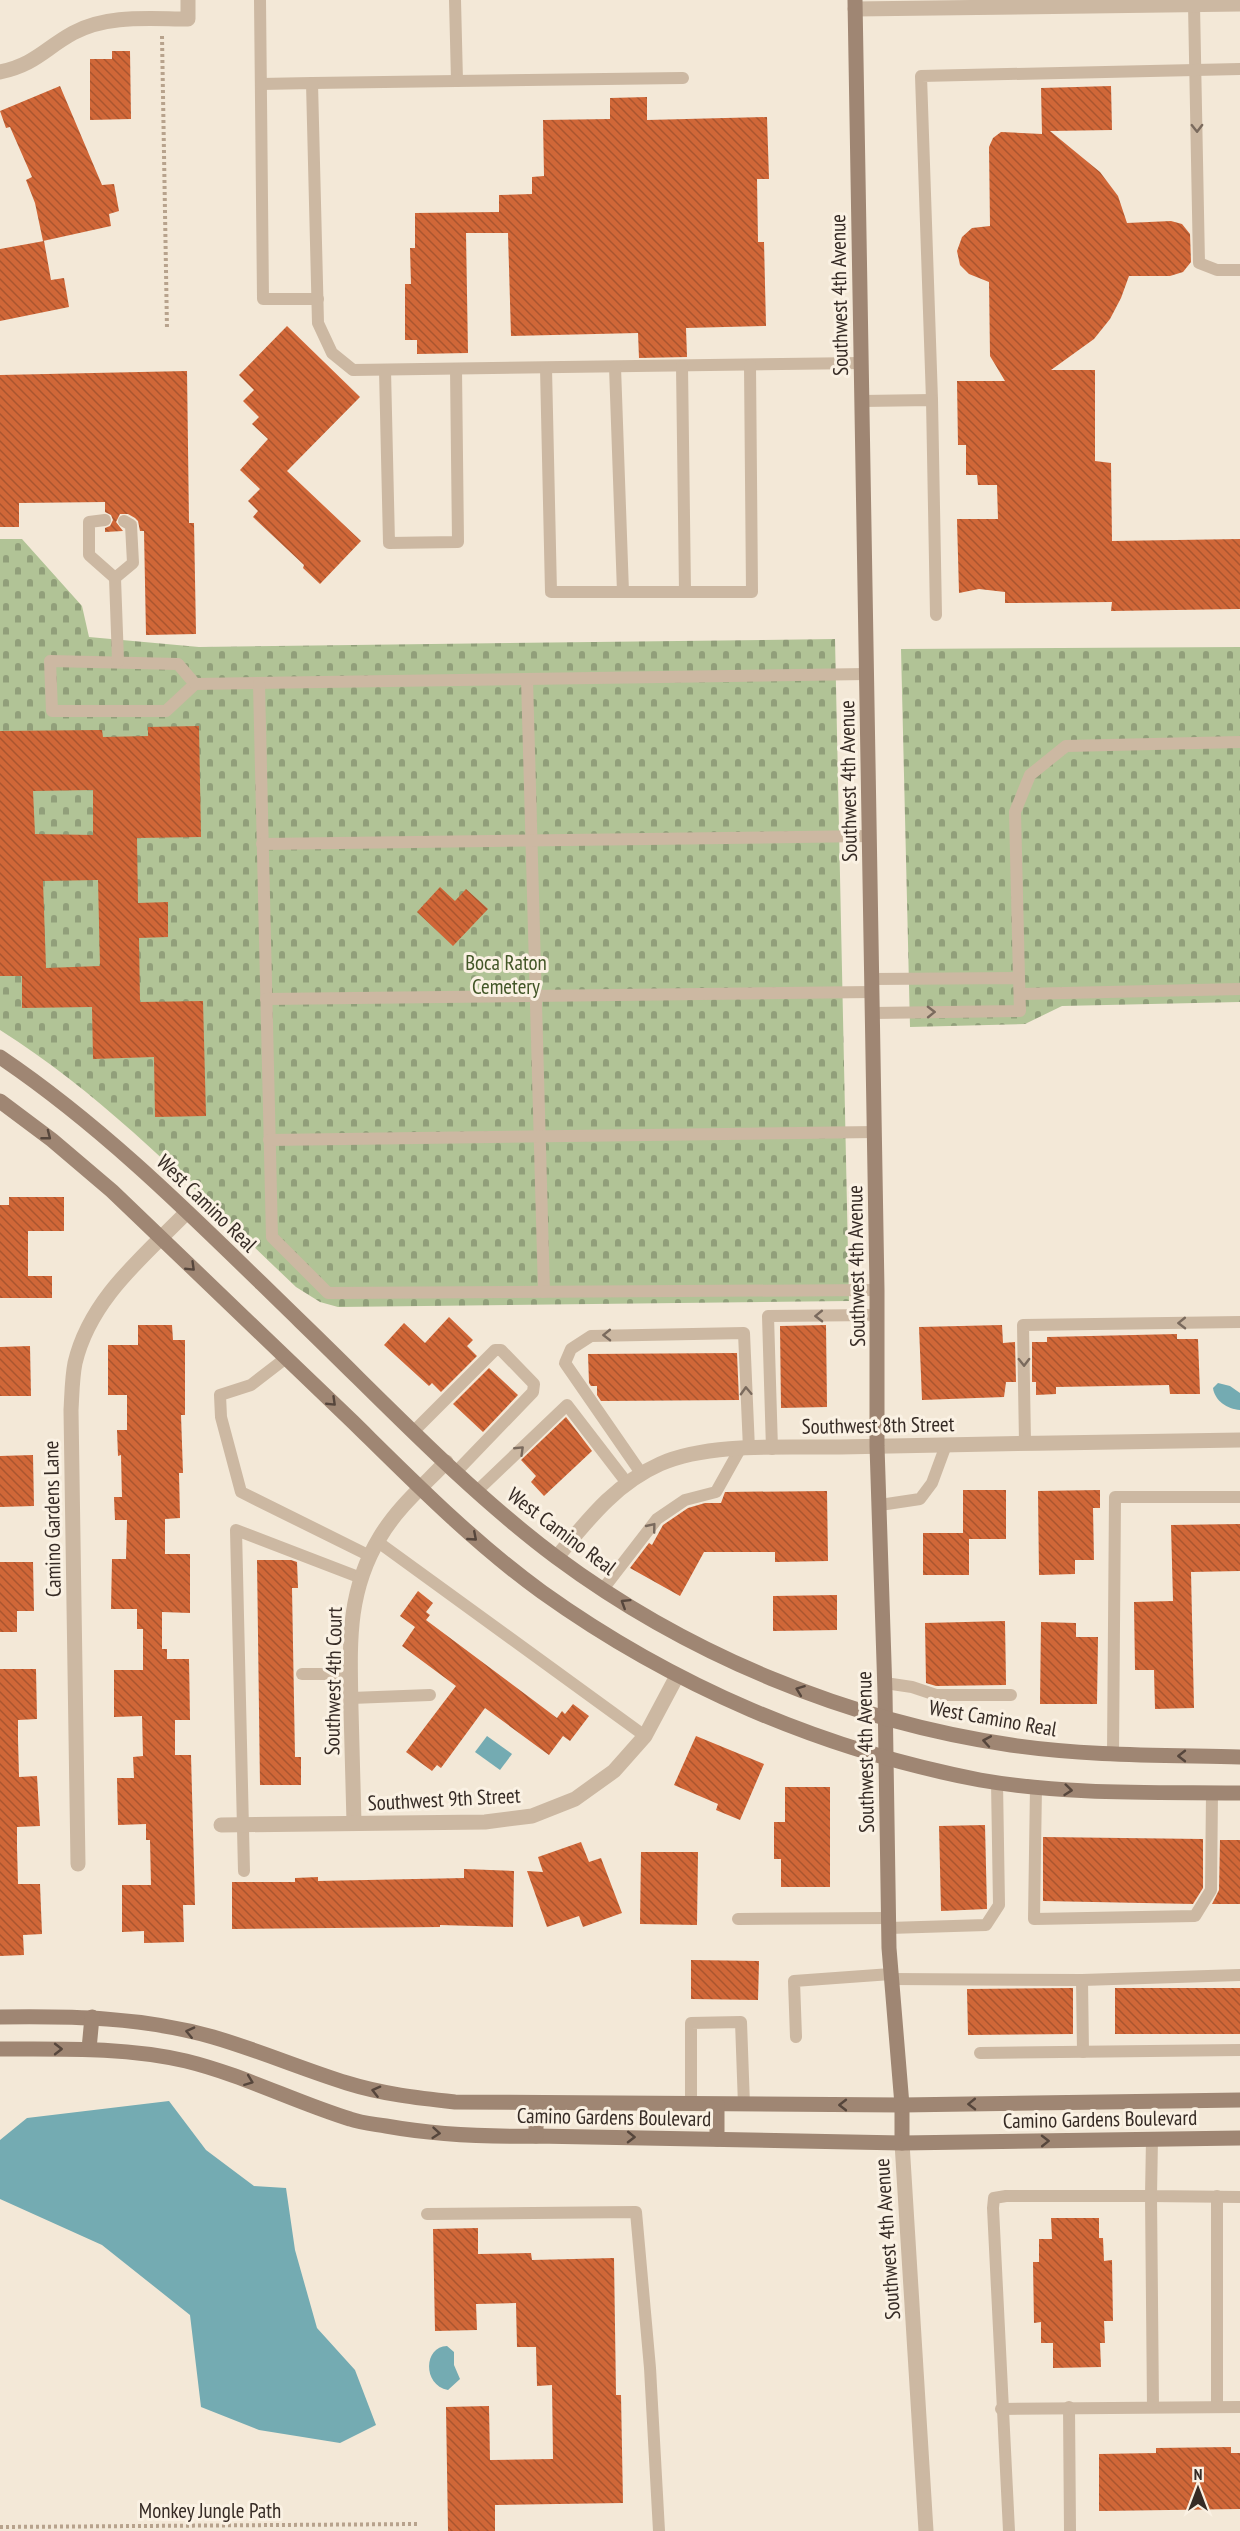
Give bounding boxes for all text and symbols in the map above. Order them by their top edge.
one-way arrow [1190,124,1203,133]
street label: Southwest 4th Avenue [824,214,854,376]
street label: Southwest 4th Avenue [833,700,863,862]
park label: Boca Raton Cemetery [465,949,547,1000]
one-way arrow [927,1006,936,1019]
one-way arrow [40,1129,51,1140]
street label: West Camino Real [151,1148,263,1258]
street label: Southwest 4th Avenue [841,1185,871,1347]
one-way arrow [185,1260,195,1271]
one-way arrow [814,1310,823,1322]
one-way arrow [1177,1316,1186,1329]
one-way arrow [602,1329,611,1341]
one-way arrow [1018,1357,1030,1366]
one-way arrow [740,1386,753,1395]
one-way arrow [324,1395,335,1406]
street label: Southwest 8th Street [801,1410,955,1440]
street label: Camino Gardens Lane [37,1441,67,1597]
one-way arrow [512,1447,523,1458]
street label: West Camino Real [502,1481,622,1581]
one-way arrow [645,1522,656,1533]
one-way arrow [466,1530,477,1541]
one-way arrow [621,1599,631,1611]
street label: Southwest 4th Court [318,1606,348,1756]
street label: Southwest 4th Avenue [850,1671,880,1833]
one-way arrow [795,1684,805,1697]
street label: West Camino Real [927,1693,1059,1743]
one-way arrow [983,1735,993,1748]
one-way arrow [1177,1750,1186,1762]
street label: Southwest 9th Street [367,1782,521,1816]
one-way arrow [1063,1783,1072,1796]
one-way arrow [186,2026,196,2039]
one-way arrow [54,2043,63,2055]
one-way arrow [244,2074,254,2087]
one-way arrow [371,2086,382,2098]
one-way arrow [967,2098,976,2110]
one-way arrow [839,2099,848,2111]
street label: Camino Gardens Boulevard [517,2102,711,2132]
street label: Camino Gardens Boulevard [1003,2104,1197,2134]
one-way arrow [432,2126,441,2139]
one-way arrow [627,2131,636,2144]
one-way arrow [1040,2134,1049,2147]
street label: Southwest 4th Avenue [868,2157,906,2321]
north arrow [1168,2459,1228,2519]
text: N [1194,2464,1202,2484]
street label: Monkey Jungle Path [139,2497,281,2524]

